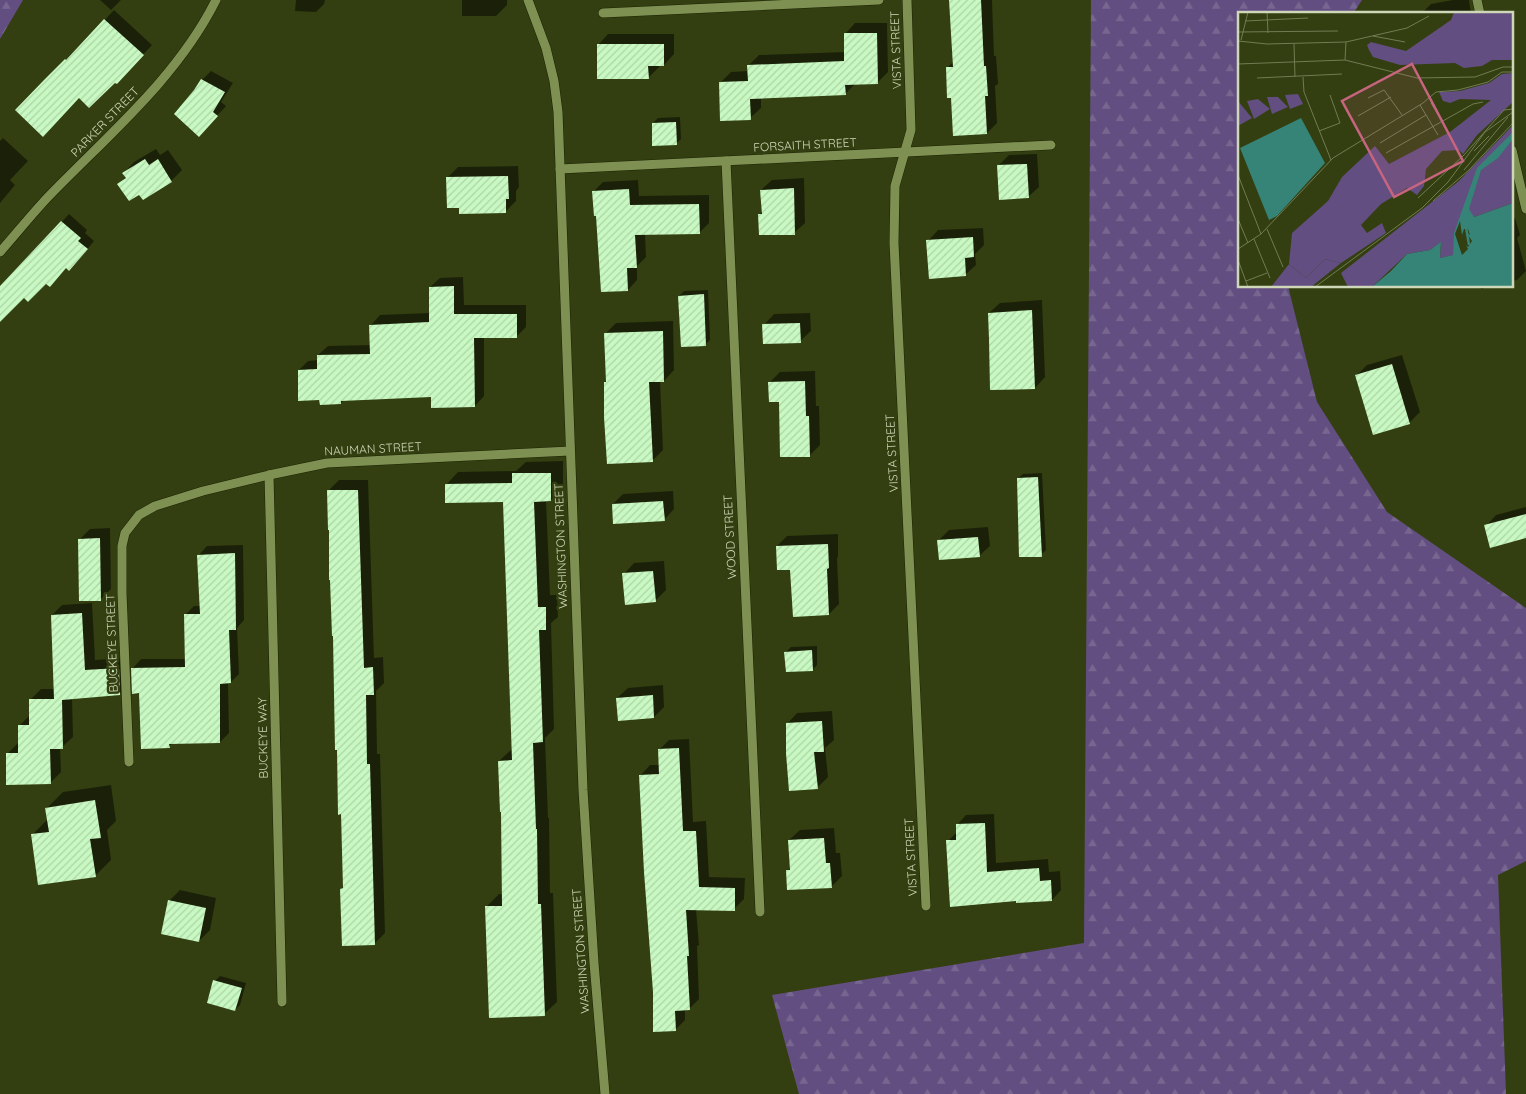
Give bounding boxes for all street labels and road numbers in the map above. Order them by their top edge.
street label: VISTA STREET [887,11,904,89]
street label: PARKER STREET [67,83,142,160]
street label: FORSAITH STREET [753,134,857,155]
street label: VISTA STREET [882,414,901,493]
street label: NAUMAN STREET [324,438,422,459]
street label: WASHINGTON STREET [551,483,570,609]
street label: WOOD STREET [720,494,739,580]
street label: BUCKEYE STREET [102,593,121,693]
street label: BUCKEYE WAY [254,697,271,779]
street label: VISTA STREET [901,818,920,897]
street label: WASHINGTON STREET [569,888,592,1014]

